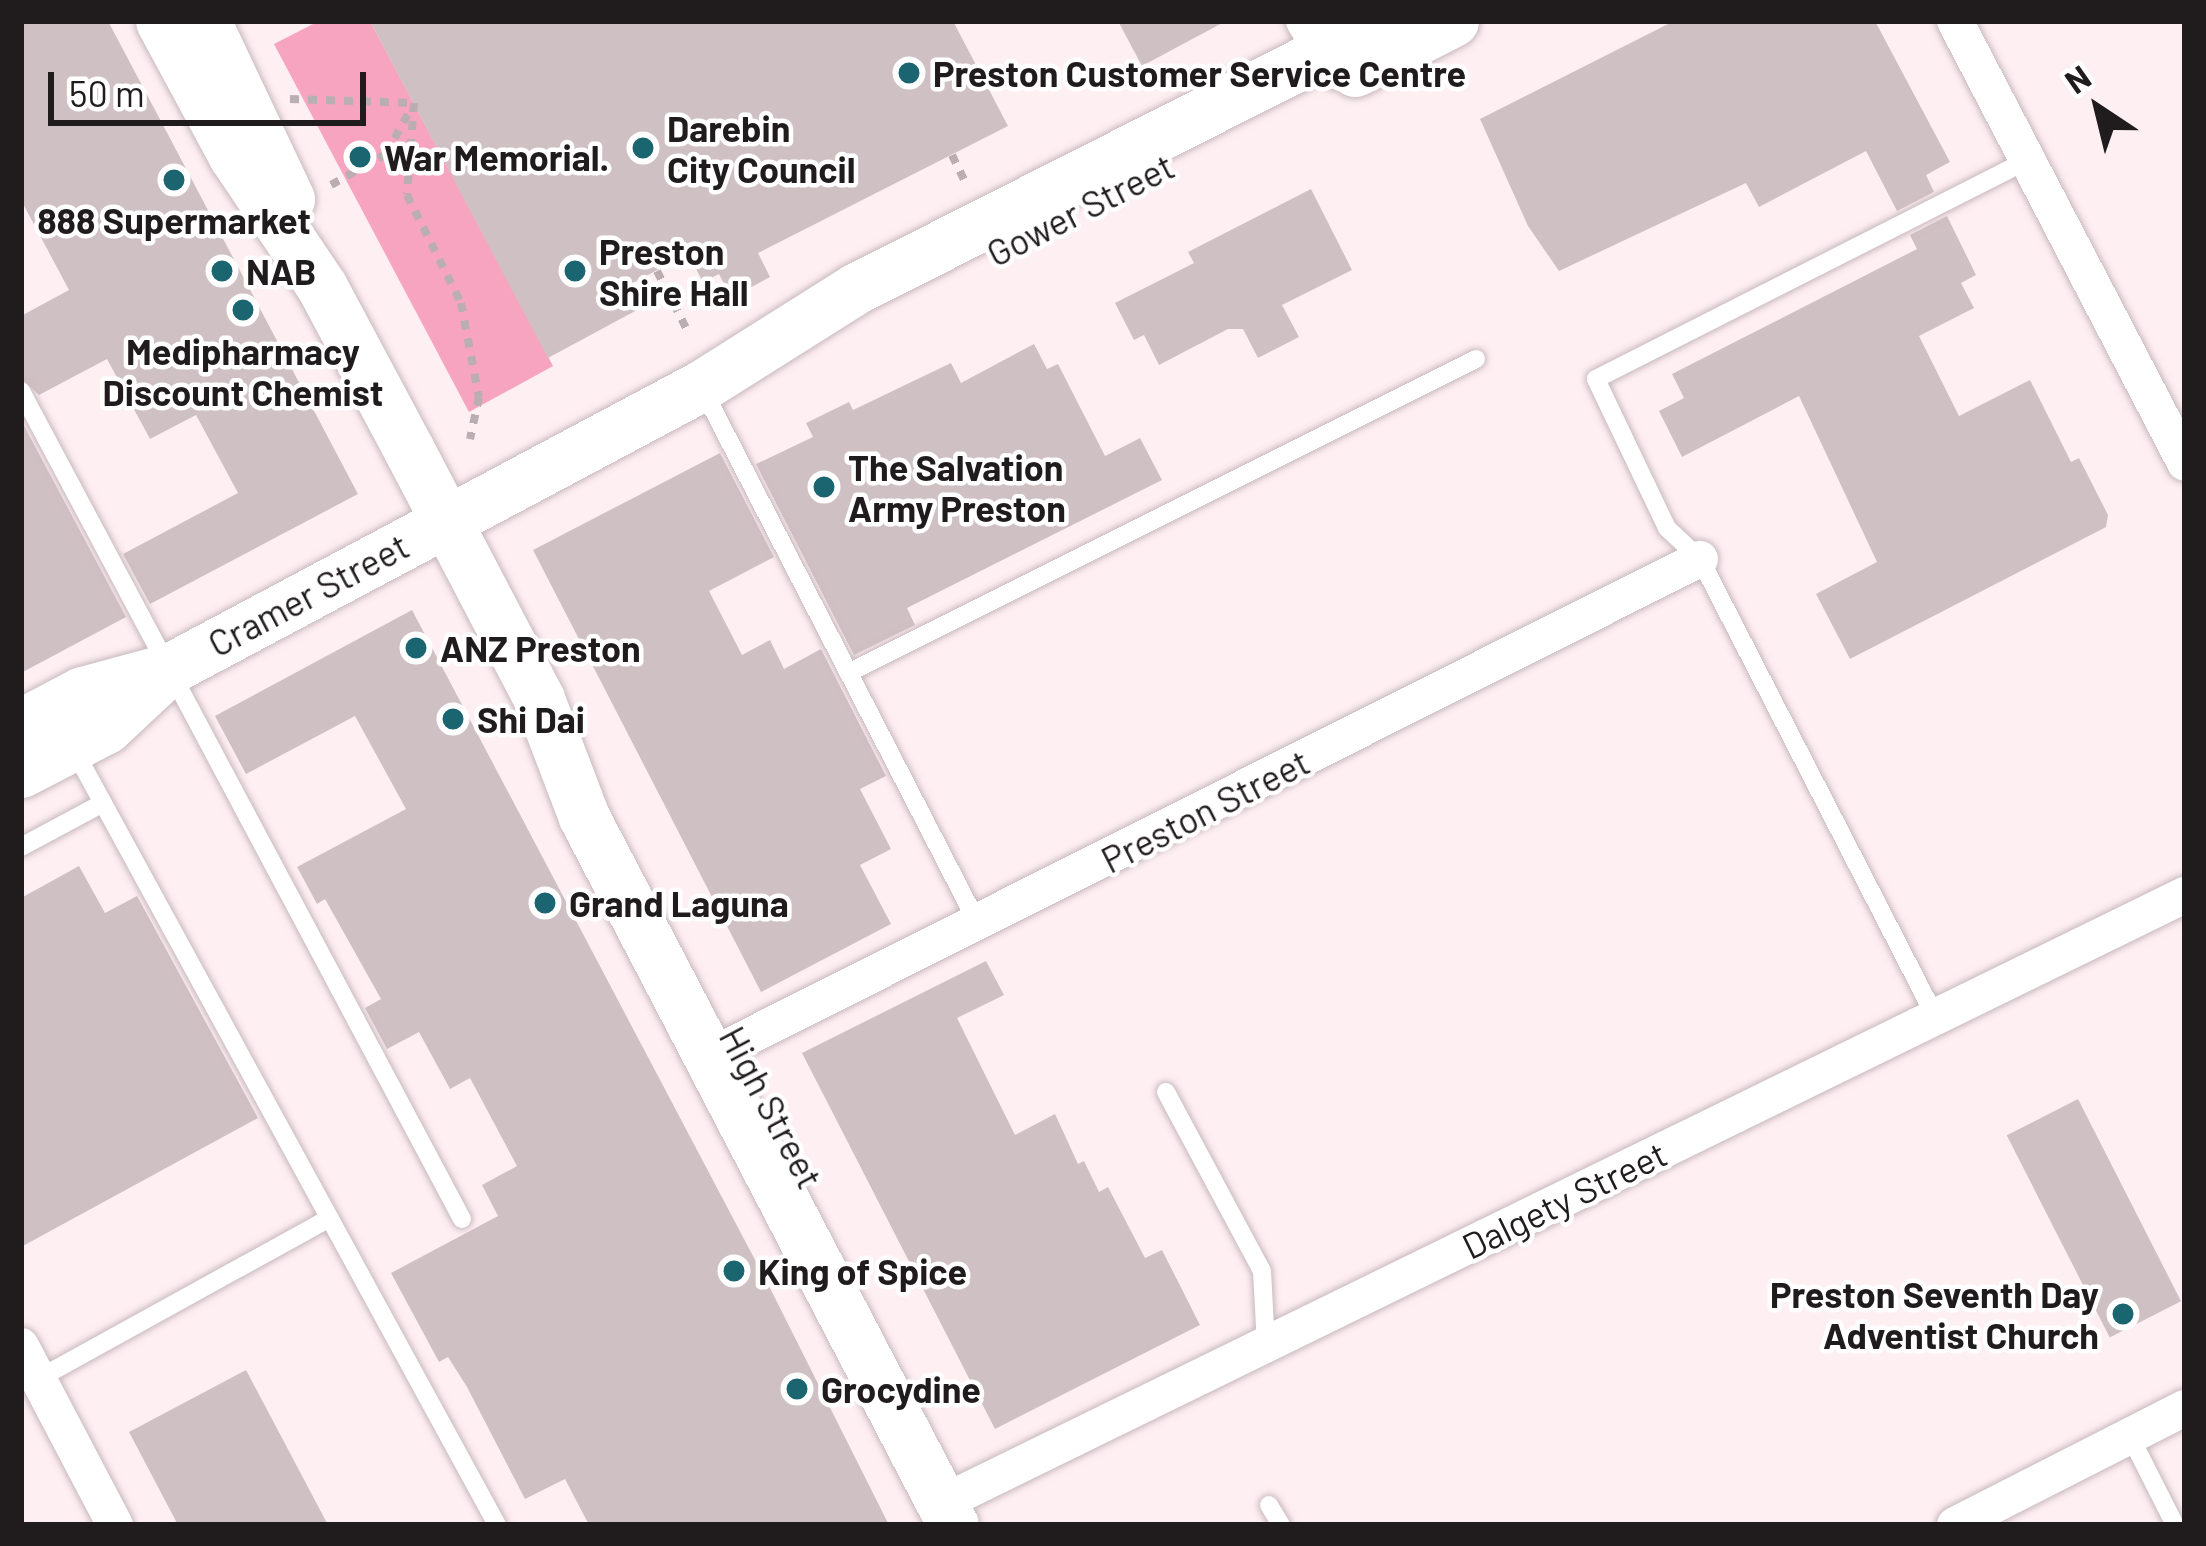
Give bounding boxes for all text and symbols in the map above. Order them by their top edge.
scale bar [54,48,372,122]
north arrow [2038,48,2158,168]
place label: Preston Customer Service Centre [933,51,1466,95]
text: N [2057,56,2098,101]
marker: Preston Customer Service Centre [896,60,922,86]
text: 50 m [69,71,145,114]
place label: Darebin City Council [667,105,855,190]
place label: War Memorial. [384,135,609,179]
marker: Darebin City Council [630,135,656,161]
street label: Gower Street [979,143,1181,275]
marker: War Memorial. [347,144,373,170]
marker: 888 Supermarket [161,167,187,193]
place label: 888 Supermarket [37,198,311,242]
place label: Preston Shire Hall [599,228,749,313]
place label: NAB [246,249,316,293]
marker: NAB [209,258,235,284]
marker: Preston Shire Hall [562,258,588,284]
marker: Medipharmacy Discount Chemist [230,297,256,323]
place label: Medipharmacy Discount Chemist [103,328,383,413]
place label: The Salvation Army Preston [848,444,1066,529]
marker: The Salvation Army Preston [811,474,837,500]
street label: Cramer Street [200,523,416,665]
place label: ANZ Preston [440,626,641,670]
marker: ANZ Preston [403,635,429,661]
place label: Shi Dai [477,697,585,741]
marker: Shi Dai [440,706,466,732]
street label: Preston Street [1094,739,1316,881]
place label: Grand Laguna [569,881,789,925]
marker: Grand Laguna [532,890,558,916]
street label: High Street [711,1019,833,1195]
street label: Dalgety Street [1455,1131,1673,1267]
place label: King of Spice [758,1249,967,1293]
marker: King of Spice [721,1258,747,1284]
place label: Preston Seventh Day Adventist Church [1770,1271,2099,1356]
marker: Preston Seventh Day Adventist Church [2110,1301,2136,1327]
place label: Grocydine [821,1367,981,1411]
marker: Grocydine [784,1376,810,1402]

